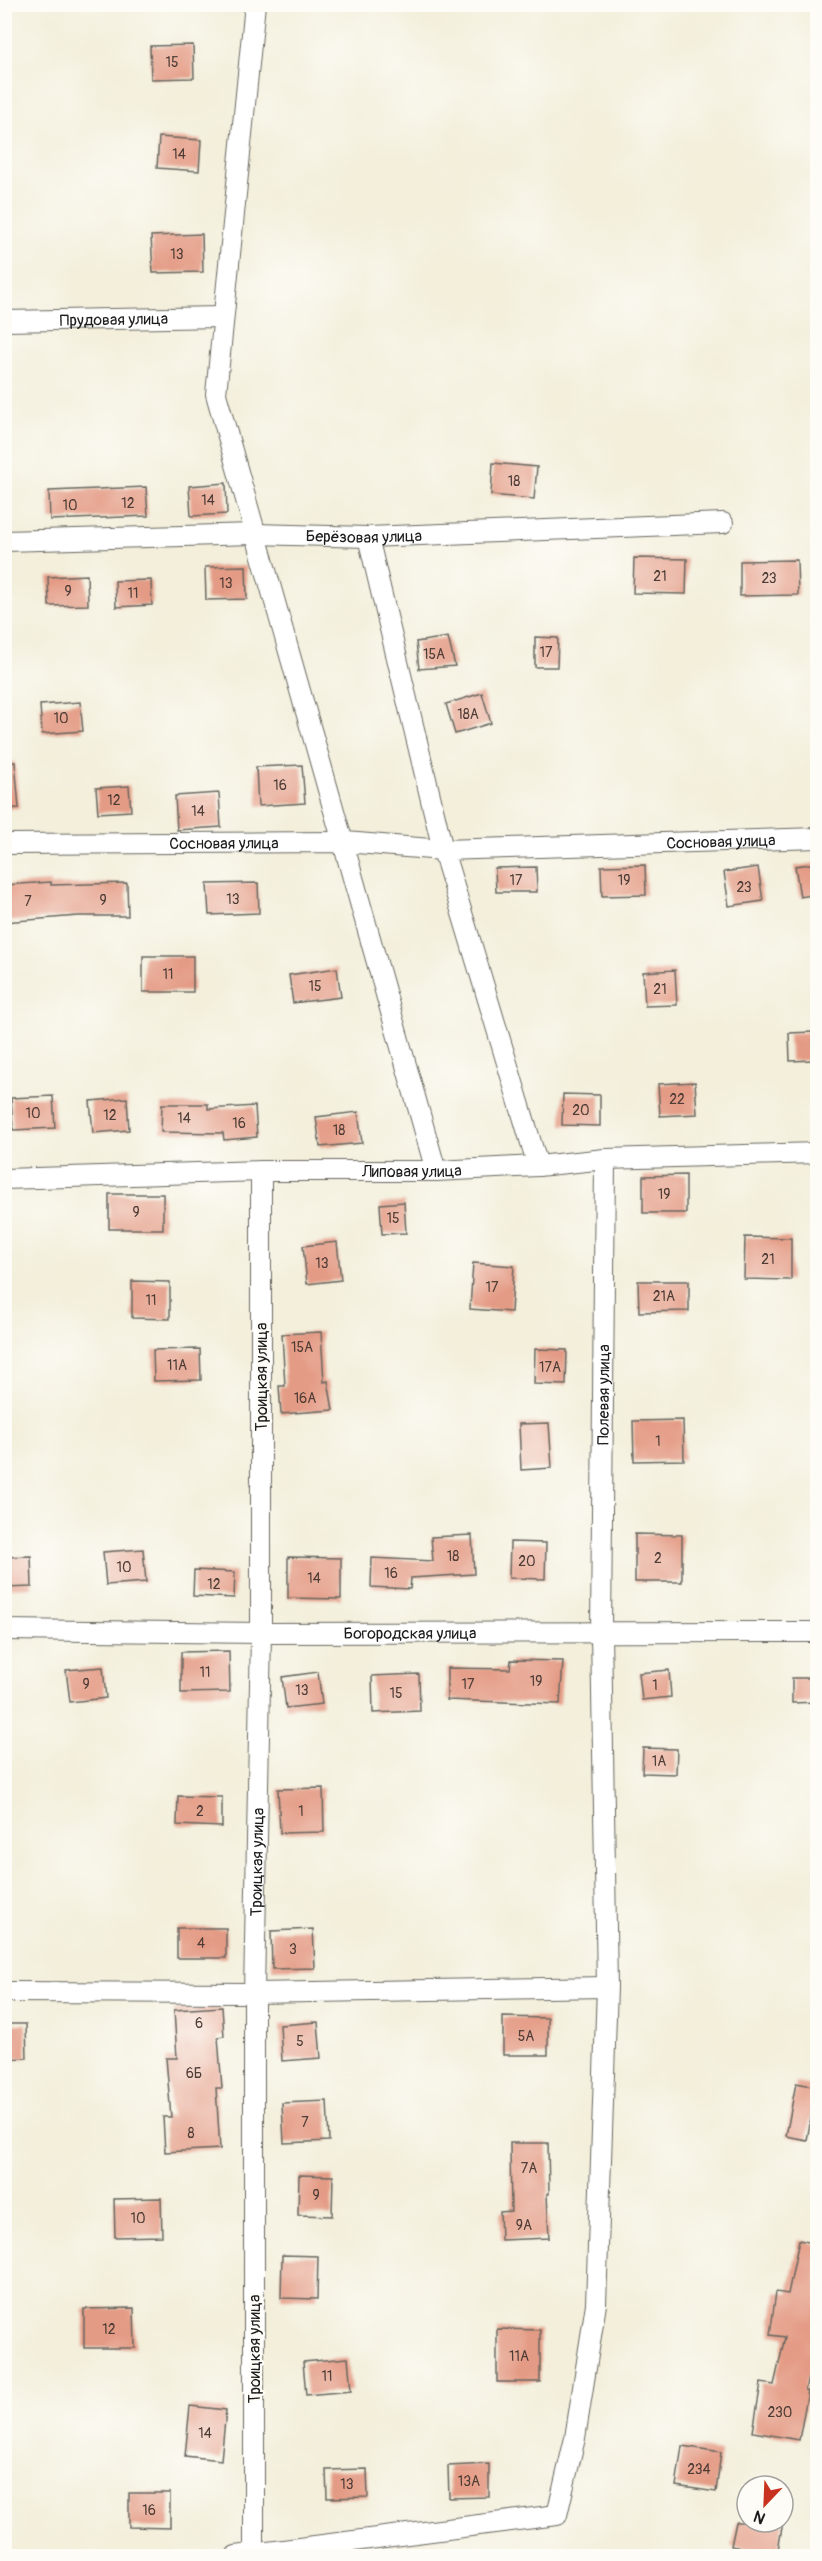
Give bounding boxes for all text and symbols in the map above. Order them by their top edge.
house number: 15 [165,54,179,71]
house number: 14 [172,146,186,163]
house number: 13 [170,246,184,263]
street label: Прудовая улица [60,309,168,331]
house number: 18 [508,473,520,490]
house number: 14 [201,492,215,509]
house number: 12 [121,495,135,512]
house number: 10 [62,497,78,514]
street label: Берёзовая улица [305,526,422,548]
house number: 21 [653,568,667,585]
house number: 23 [761,570,777,587]
house number: 13 [219,575,233,592]
house number: 9 [64,583,72,600]
house number: 11 [128,585,138,602]
house number: 17 [540,644,553,661]
house number: 15А [423,646,445,663]
house number: 18А [457,706,479,723]
house number: 10 [53,710,69,727]
house number: 16 [273,777,287,794]
house number: 12 [107,792,121,809]
house number: 14 [191,803,205,820]
street label: Сосновая улица [666,830,776,854]
street label: Сосновая улица [169,833,279,854]
house number: 17 [510,872,523,889]
house number: 19 [618,872,630,889]
house number: 23 [736,879,752,896]
house number: 13 [226,891,240,908]
house number: 9 [99,892,107,909]
house number: 7 [24,893,32,910]
house number: 11 [163,966,173,983]
house number: 15 [308,978,322,995]
house number: 21 [653,981,667,998]
house number: 22 [669,1091,685,1108]
house number: 20 [572,1102,590,1119]
house number: 10 [25,1105,41,1122]
house number: 12 [103,1107,117,1124]
house number: 14 [177,1110,191,1127]
house number: 16 [232,1115,246,1132]
house number: 18 [333,1122,345,1139]
street label: Липовая улица [361,1161,462,1182]
house number: 19 [658,1186,670,1203]
house number: 9 [132,1204,140,1221]
house number: 15 [386,1210,400,1227]
house number: 21 [761,1251,775,1268]
house number: 13 [315,1255,329,1272]
house number: 17 [486,1279,499,1296]
house number: 21А [653,1288,675,1305]
house number: 11 [146,1292,156,1309]
street label: Троицкая улица [252,1323,272,1431]
house number: 15А [291,1339,313,1356]
street label: Полевая улица [594,1344,614,1445]
house number: 11А [167,1357,187,1374]
house number: 17А [539,1359,561,1376]
house number: 16А [294,1390,316,1407]
house number: 1 [655,1433,661,1450]
house number: 18 [447,1548,459,1565]
house number: 2 [654,1550,662,1567]
house number: 20 [518,1553,536,1570]
house number: 10 [116,1559,132,1576]
house number: 16 [384,1565,398,1582]
house number: 14 [307,1570,321,1587]
house number: 12 [207,1576,221,1593]
street label: Богородская улица [344,1624,476,1644]
house number: 11 [200,1664,210,1681]
house number: 19 [530,1673,542,1690]
house number: 9 [82,1676,90,1693]
house number: 17 [462,1676,475,1693]
house number: 1 [652,1677,658,1694]
house number: 13 [295,1682,309,1699]
house number: 15 [389,1685,403,1702]
house number: 1А [652,1753,666,1770]
house number: 2 [196,1803,204,1820]
house number: 1 [298,1803,304,1820]
street label: Троицкая улица [246,1807,269,1917]
house number: 4 [197,1935,205,1952]
house number: 3 [289,1941,297,1958]
house number: 6 [195,2015,203,2032]
house number: 5А [518,2028,534,2045]
house number: 5 [296,2033,304,2050]
house number: 6Б [186,2065,202,2082]
house number: 7 [301,2114,309,2131]
house number: 8 [187,2125,195,2142]
house number: 7А [521,2160,537,2177]
house number: 9 [312,2187,320,2204]
house number: 10 [130,2210,146,2227]
house number: 9А [516,2217,532,2234]
street label: Троицкая улица [245,2295,265,2403]
house number: 12 [102,2321,116,2338]
house number: 11А [509,2348,529,2365]
house number: 11 [322,2368,332,2385]
house number: 230 [768,2404,792,2421]
house number: 14 [198,2425,212,2442]
house number: 234 [687,2461,711,2478]
house number: 13А [458,2473,480,2490]
north arrow [735,2474,795,2534]
house number: 13 [340,2476,354,2493]
house number: 16 [142,2502,156,2519]
text: N [750,2505,768,2528]

